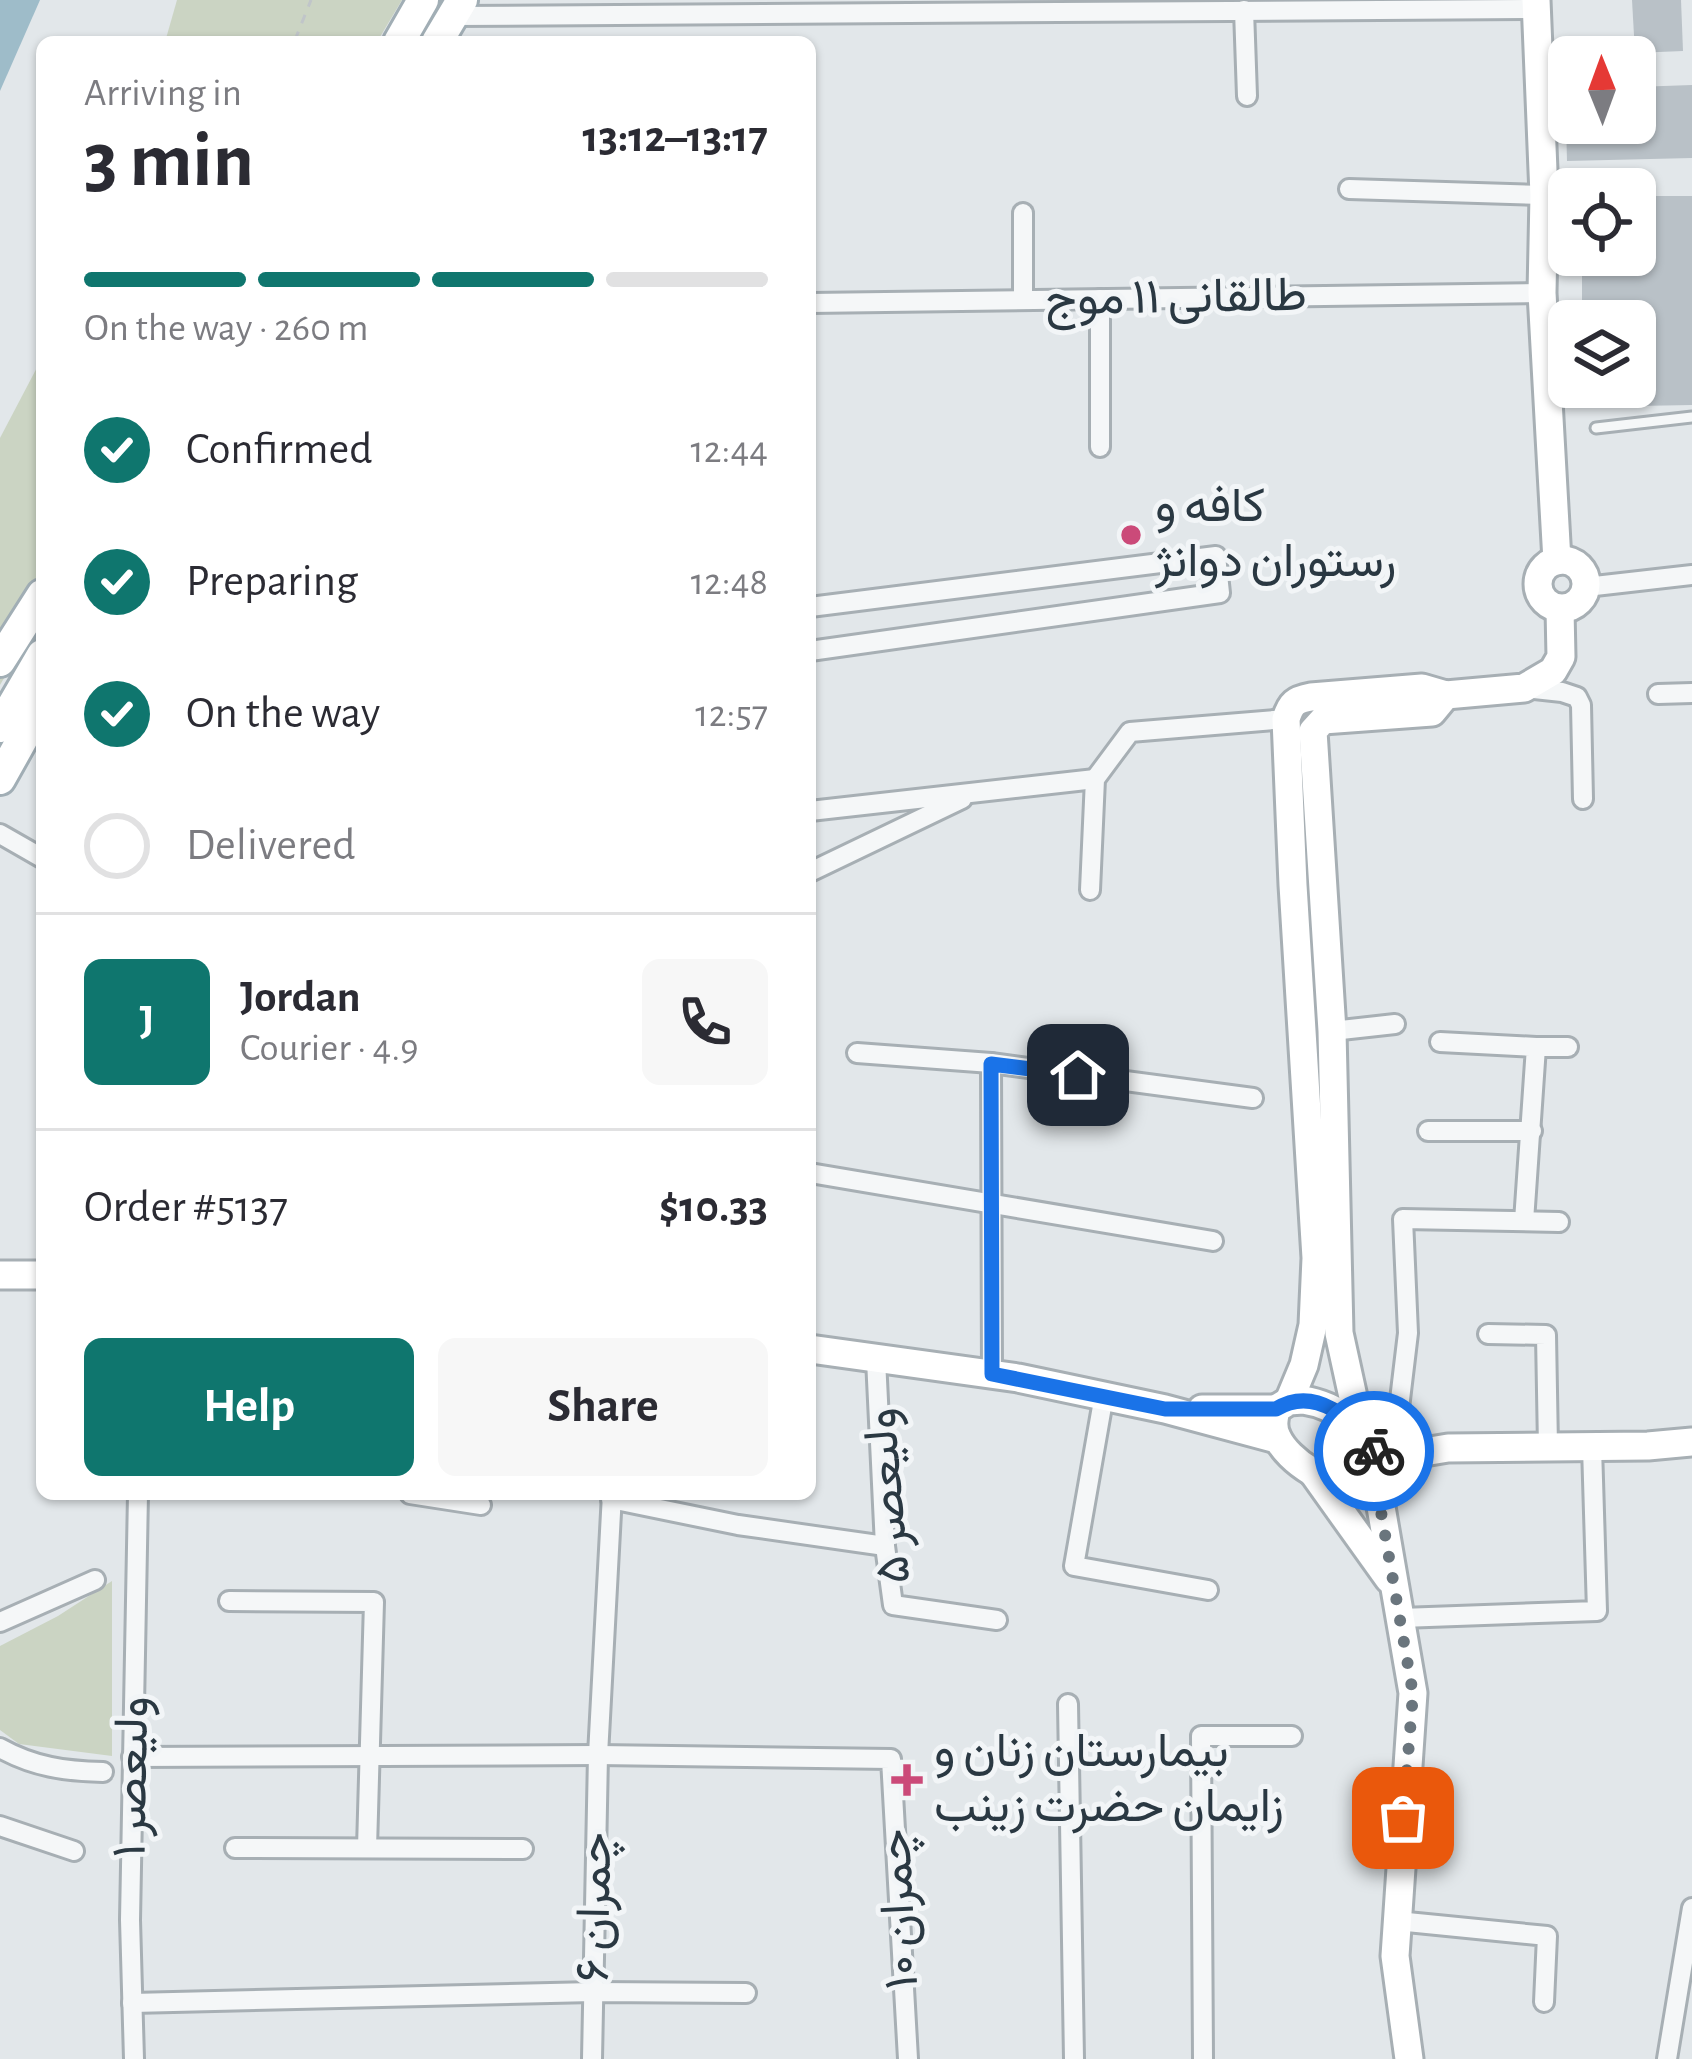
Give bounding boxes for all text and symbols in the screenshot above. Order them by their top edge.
north arrow [1548,36,1656,144]
map controls [1548,36,1656,408]
text: Arriving in [84,74,242,113]
text: 13:12–13:17 [582,115,768,160]
text: 3 min [84,123,254,201]
button: locate [1548,168,1656,276]
street label: طالقانی ۱۱ موج [1045,272,1307,330]
button: layers [1548,300,1656,408]
text: On the way · 260 m [84,309,368,348]
icon: check [84,417,150,483]
text: Confirmed [186,427,372,472]
text: 12:44 [690,431,768,470]
place label: کافه و رستوران دوانژ [1154,483,1396,589]
marker: کافه و رستوران دوانژ [1118,522,1144,548]
icon: check [84,549,150,615]
text: Preparing [186,559,358,604]
text: 12:48 [691,563,768,602]
icon: check [84,681,150,747]
text: On the way [186,691,380,736]
text: 12:57 [695,695,768,734]
text: Delivered [186,823,355,868]
button: phone [642,959,768,1085]
text: Jordan [240,975,361,1020]
text: J [139,999,155,1044]
pin [1027,1024,1129,1126]
text: Courier · 4.9 [240,1029,419,1068]
icon: home [1045,1042,1111,1108]
text: Order #5137 [84,1185,288,1230]
text: $10.33 [659,1185,768,1230]
button: Help [84,1338,414,1476]
button: Share [438,1338,768,1476]
courier [1314,1391,1434,1511]
street label: ولیعصر ۵ [856,1406,923,1586]
icon: bike [1341,1418,1407,1484]
street label: ولیعصر ۱ [107,1696,160,1858]
place label: بیمارستان زنان و زایمان حضرت زینب [934,1728,1284,1834]
marker: بیمارستان زنان و زایمان حضرت زینب [891,1764,923,1796]
pin [1352,1767,1454,1869]
icon: bag [1370,1785,1436,1851]
street label: چمران ۱۰ [871,1827,933,1990]
street label: چمران ۶ [570,1832,626,1982]

